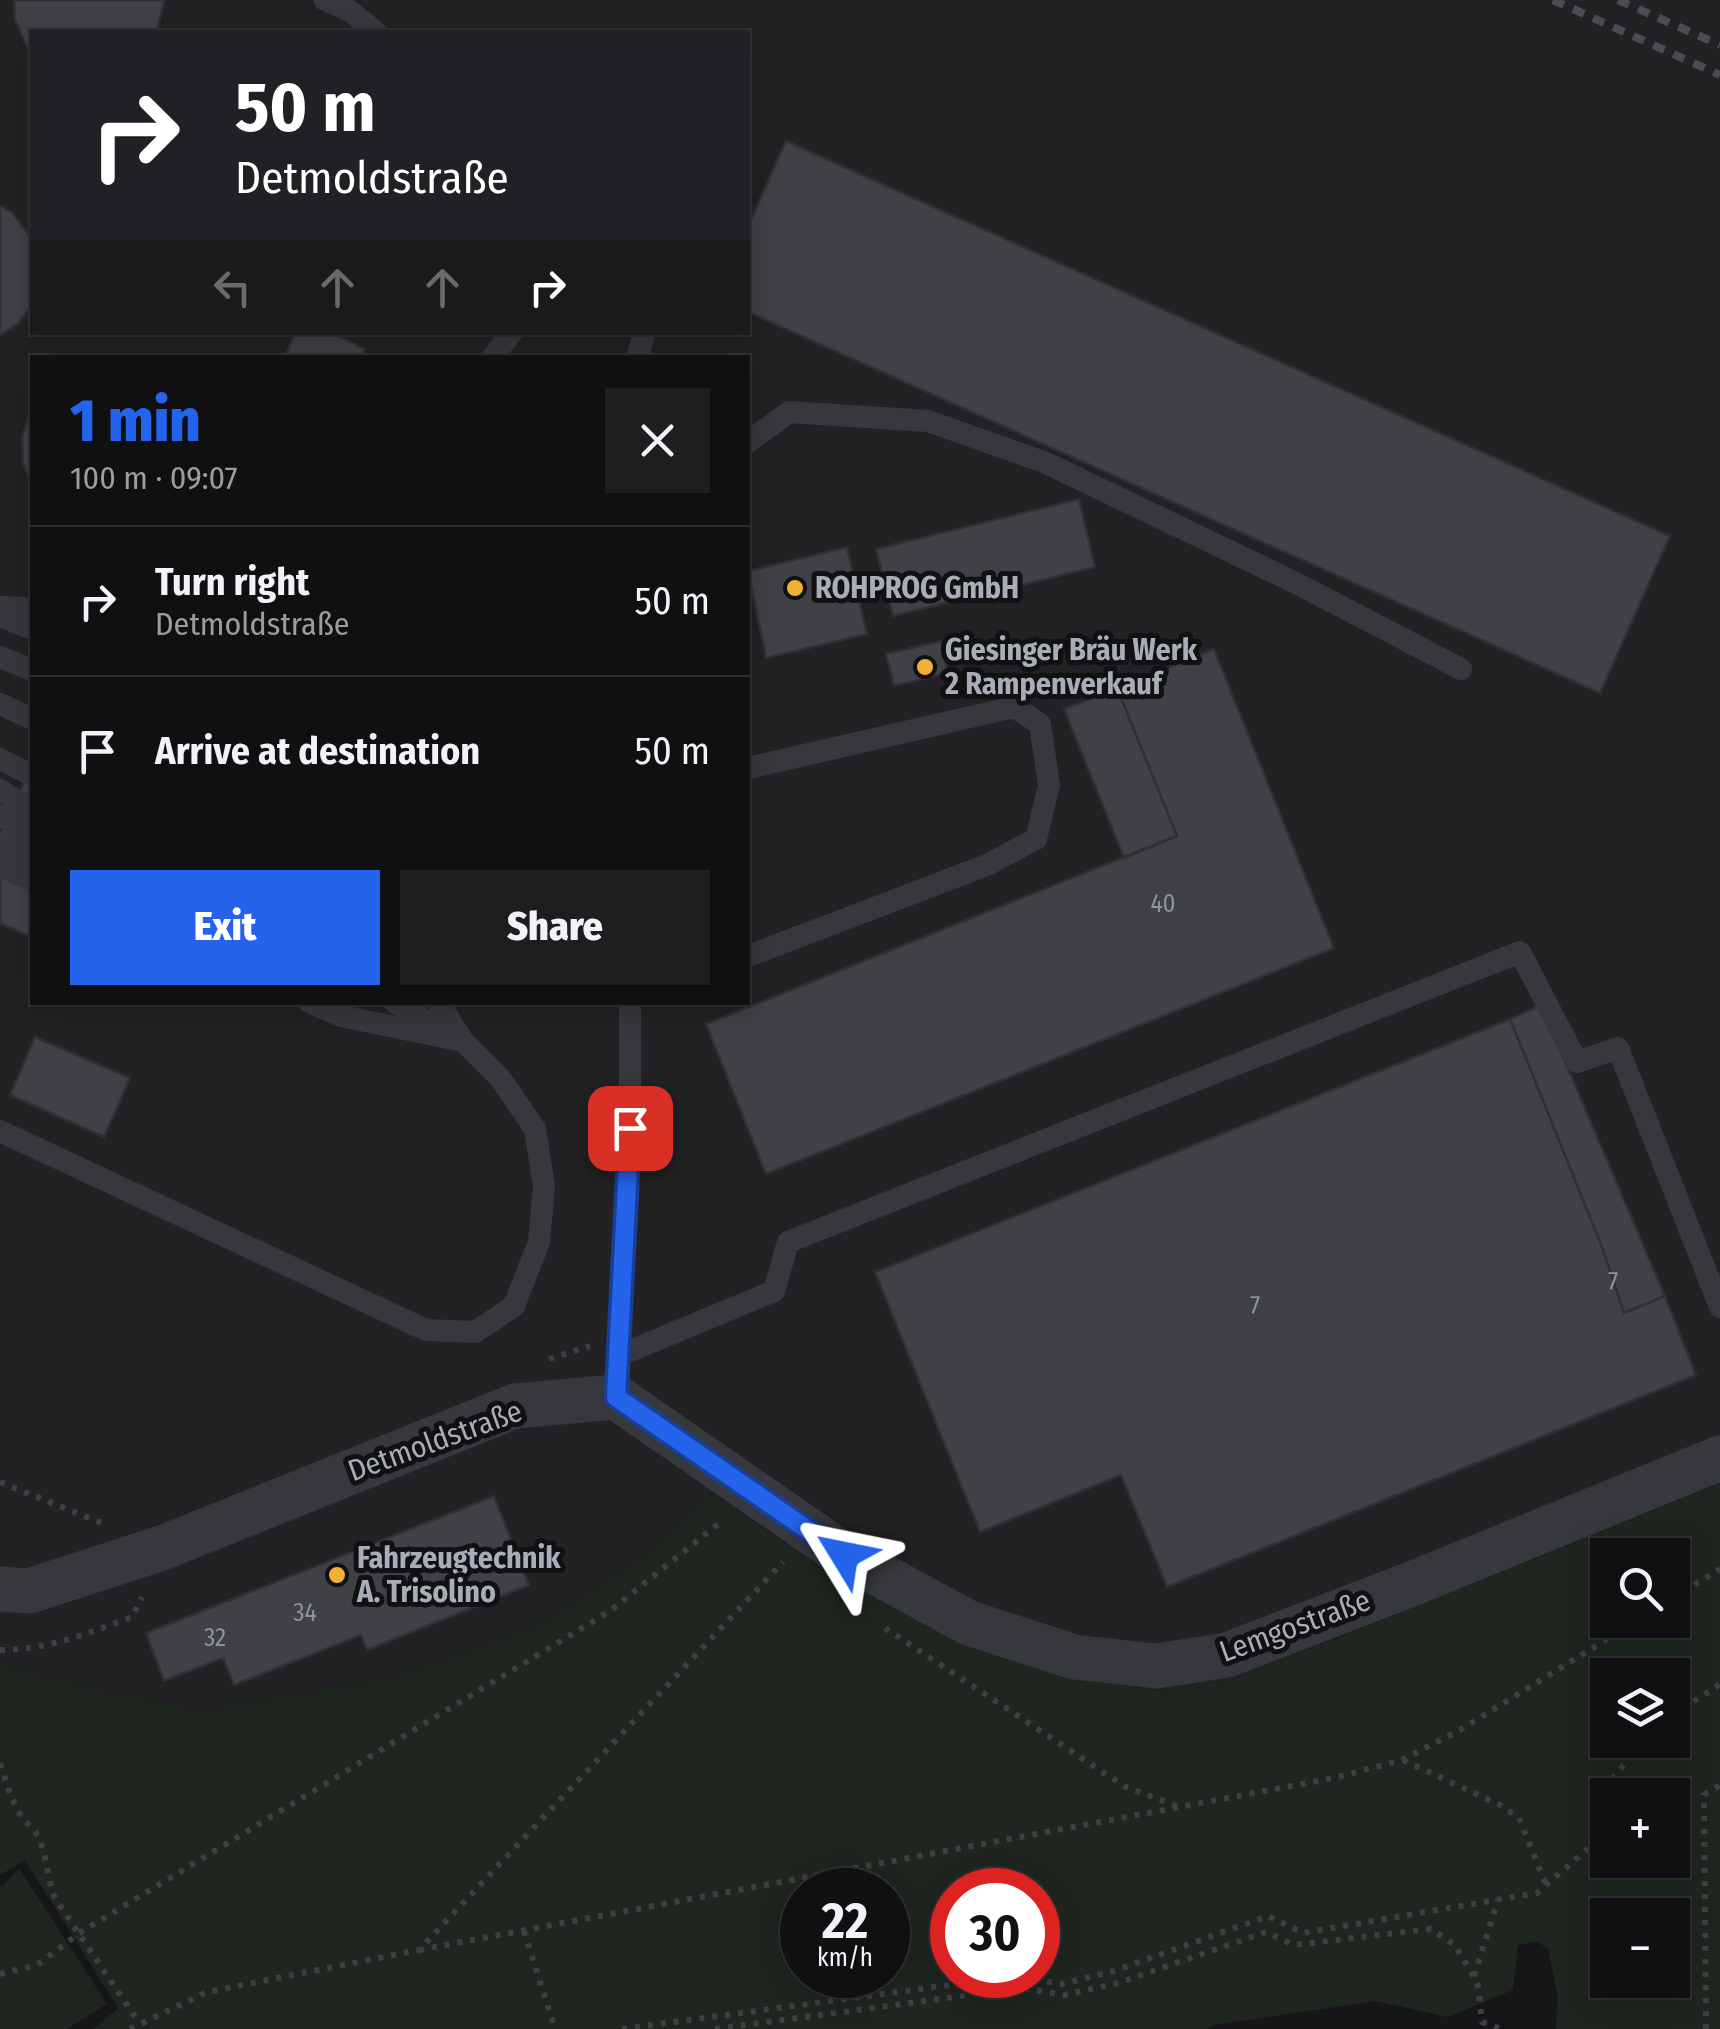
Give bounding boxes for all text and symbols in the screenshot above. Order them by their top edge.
text: 50 m [235,66,376,150]
icon: right [70,70,200,200]
text: Detmoldstraße [235,151,509,205]
icon: left [205,260,260,315]
icon: ahead [310,260,365,315]
icon: ahead [415,260,470,315]
icon: right [520,260,575,315]
text: 1 min [70,385,201,457]
button: close [605,388,710,493]
text: 100 m · 09:07 [70,459,238,497]
text: Turn right [155,559,309,605]
place label: ROHPROG GmbH [815,570,1019,606]
icon: right [70,574,125,629]
marker: ROHPROG GmbH [784,577,806,599]
text: 50 m [635,578,710,624]
text: Detmoldstraße [155,605,350,643]
place label: Giesinger Bräu Werk 2 Rampenverkauf [944,632,1198,702]
marker: Giesinger Bräu Werk 2 Rampenverkauf [914,656,936,678]
icon: arrive [70,724,125,779]
text: Arrive at destination [155,728,480,774]
text: 50 m [635,728,710,774]
button: Exit [70,870,380,985]
button: Share [400,870,710,985]
house number: 40 [1150,889,1176,919]
pin [588,1086,673,1171]
icon: arrive [603,1101,658,1156]
house number: 7 [1608,1267,1618,1297]
house number: 7 [1250,1291,1260,1321]
street label: Detmoldstraße [343,1393,527,1489]
position arrow [792,1503,896,1607]
map controls [1590,1538,1690,1998]
button: search [1590,1538,1690,1638]
place label: Fahrzeugtechnik A. Trisolino [356,1540,561,1610]
marker: Fahrzeugtechnik A. Trisolino [326,1564,348,1586]
street label: Lemgostraße [1215,1582,1375,1670]
house number: 34 [293,1598,317,1628]
house number: 32 [204,1623,226,1653]
button: layers [1590,1658,1690,1758]
button: + [1590,1778,1690,1878]
speed limit sign: 30 [930,1868,1060,1998]
text: 22 [822,1891,868,1951]
button: − [1590,1898,1690,1998]
text: km/h [817,1943,873,1973]

